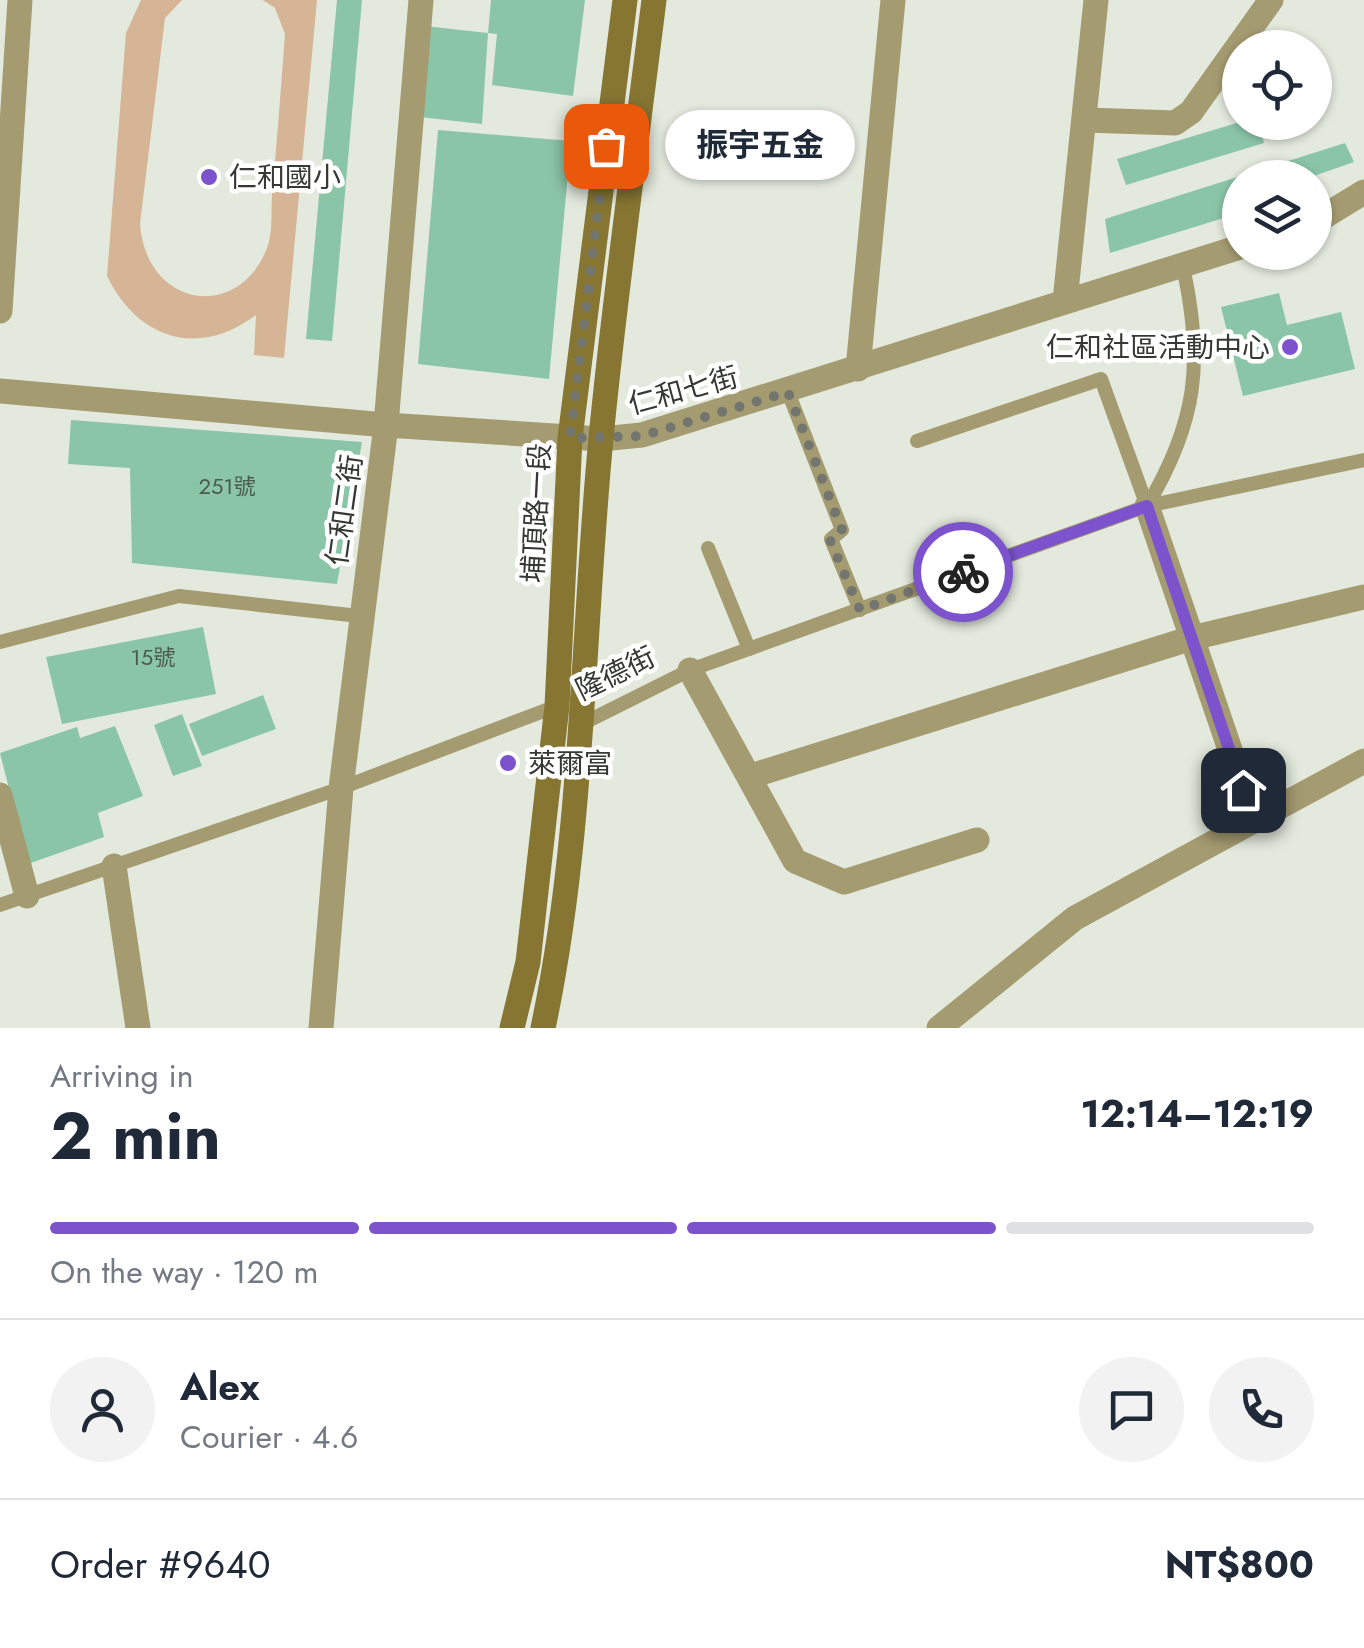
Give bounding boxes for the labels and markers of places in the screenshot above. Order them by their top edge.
pin [564,104,649,189]
callout: 振宇五金 [666,111,856,181]
place label: 仁和國小 [229,157,341,198]
marker: 仁和國小 [198,166,220,188]
place label: 仁和社區活動中心 [1046,327,1270,368]
marker: 仁和社區活動中心 [1279,336,1301,358]
place label: 萊爾富 [528,743,612,784]
pin [1201,748,1286,833]
marker: 萊爾富 [497,752,519,774]

